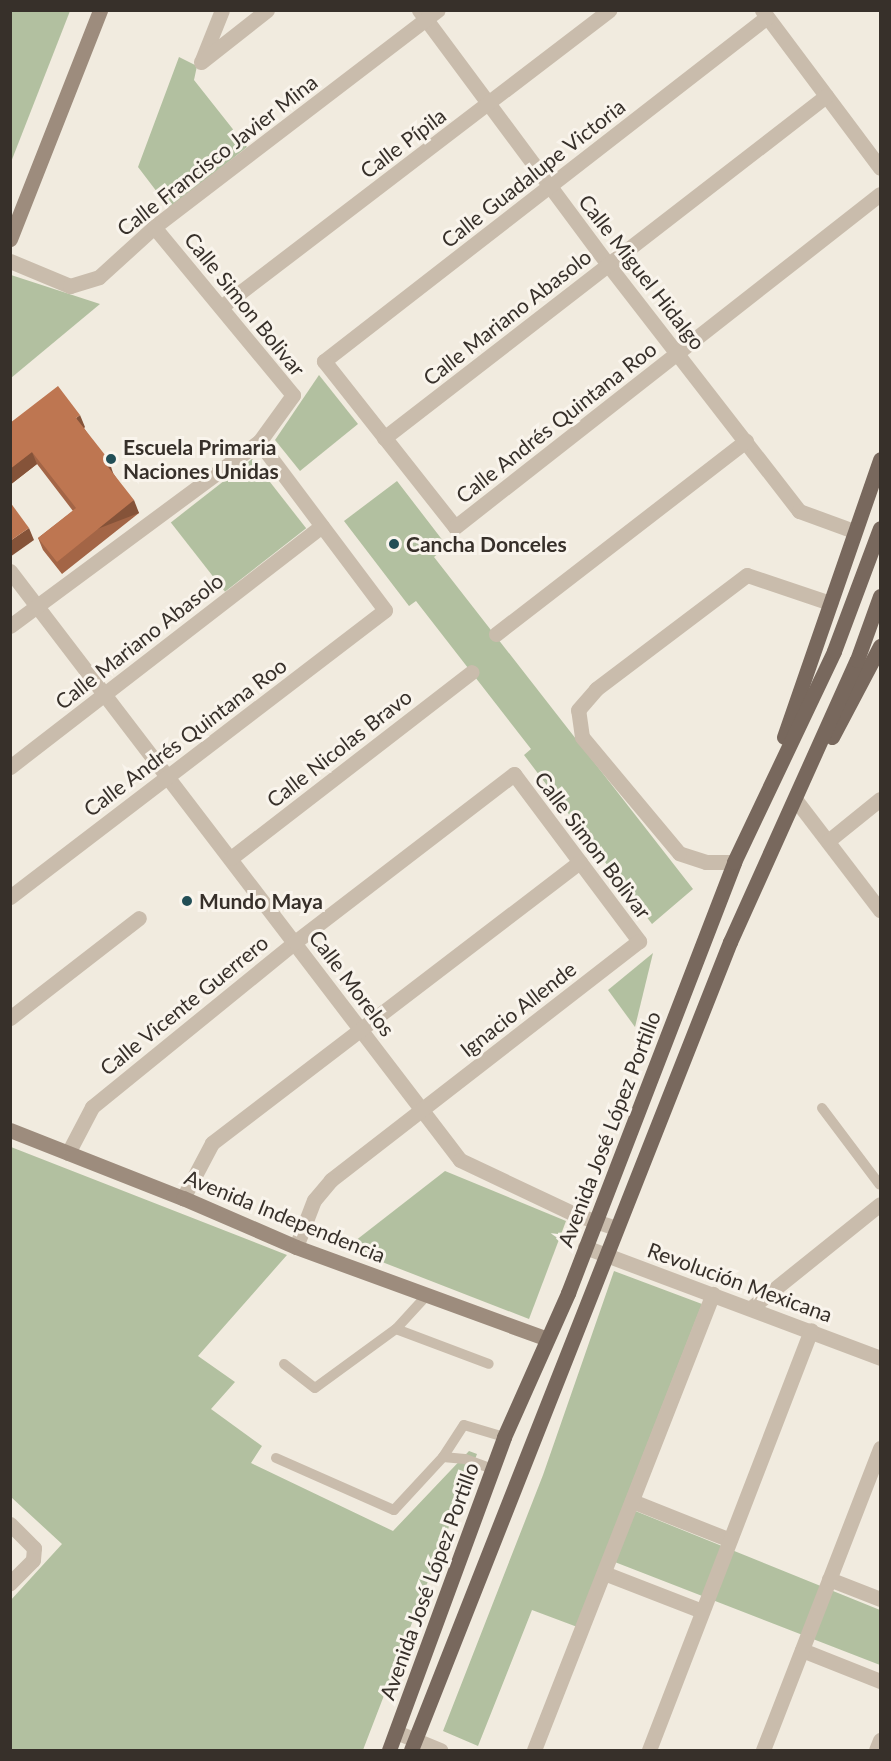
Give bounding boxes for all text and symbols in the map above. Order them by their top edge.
street label: Calle Francisco Javier Mina [112,69,322,241]
street label: Calle Guadalupe Victoria [436,93,630,253]
street label: Calle Pípila [355,103,451,183]
street label: Calle Miguel Hidalgo [574,189,710,355]
street label: Calle Simon Bolivar [179,227,311,381]
street label: Calle Mariano Abasolo [418,243,596,391]
street label: Calle Andrés Quintana Roo [451,336,661,508]
place label: Escuela Primaria Naciones Unidas [123,434,279,484]
marker: Escuela Primaria Naciones Unidas [104,452,118,466]
place label: Cancha Donceles [406,531,567,557]
marker: Cancha Donceles [387,537,401,551]
street label: Calle Mariano Abasolo [50,567,228,715]
street label: Calle Andrés Quintana Roo [78,652,292,822]
street label: Calle Nicolas Bravo [262,684,416,812]
street label: Calle Simon Bolivar [530,767,656,923]
place label: Mundo Maya [199,888,323,914]
marker: Mundo Maya [180,894,194,908]
street label: Calle Morelos [304,925,400,1041]
street label: Calle Vicente Guerrero [95,929,273,1081]
street label: Ignacio Allende [455,956,581,1062]
street label: Avenida José López Portillo [552,1007,666,1251]
street label: Avenida Independencia [181,1164,389,1268]
street label: Revolución Mexicana [644,1237,836,1327]
street label: Avenida José López Portillo [374,1459,484,1703]

